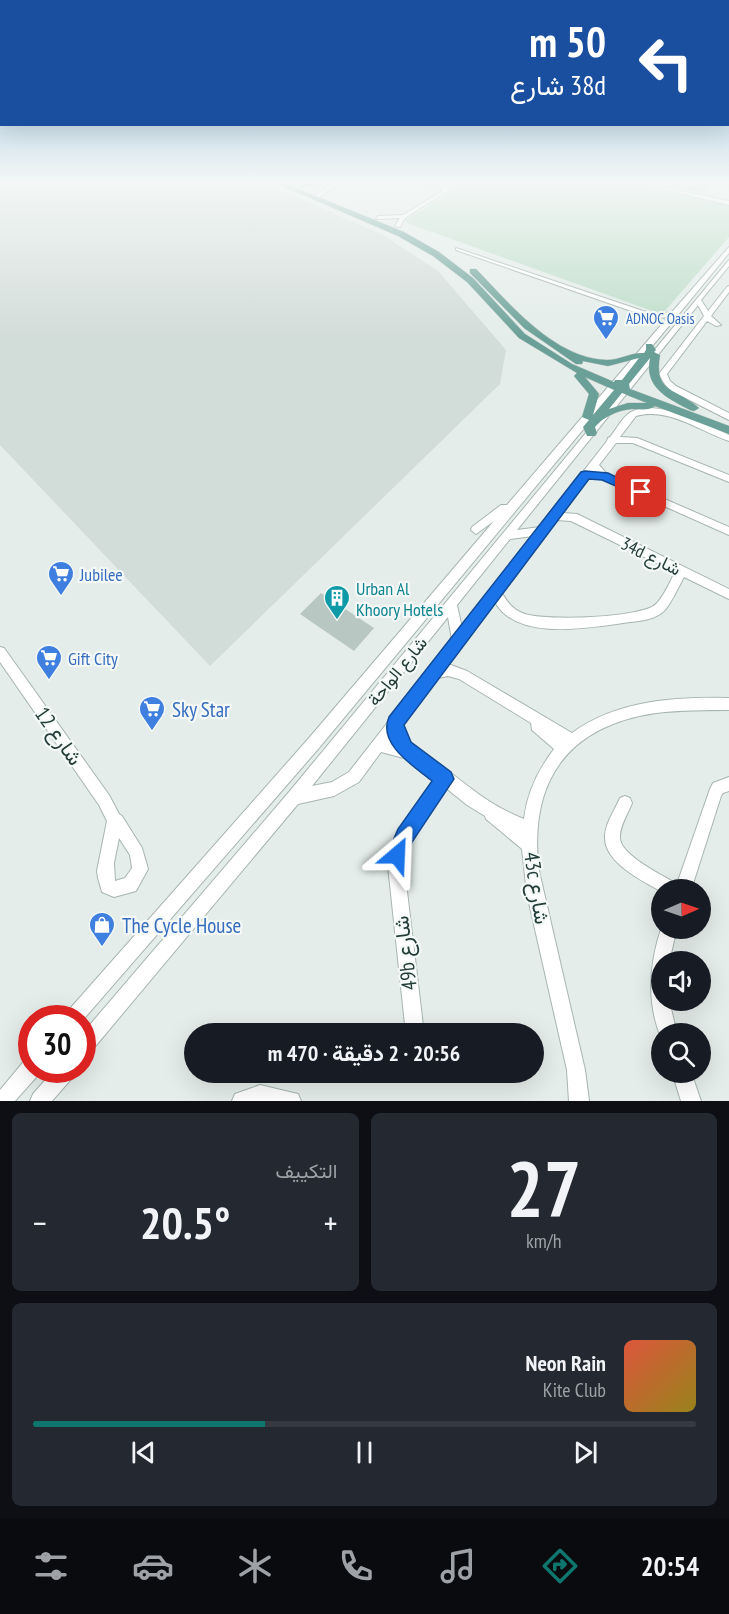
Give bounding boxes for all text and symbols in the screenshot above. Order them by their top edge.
text: 50 m [529,14,606,69]
icon: left [627,24,705,102]
text: 38d شارع [510,68,606,102]
supermarket icon: ADNOC Oasis [591,303,621,341]
place label: ADNOC Oasis [626,309,694,328]
pin [615,466,666,517]
icon: arrive [624,475,657,508]
street label: 34d شارع [617,532,685,581]
supermarket icon: Jubilee [46,559,76,597]
place label: Jubilee [79,563,123,586]
place label: Urban Al Khoory Hotels [356,577,443,621]
building icon: Urban Al Khoory Hotels [322,583,352,621]
street label: شارع الواحة [362,632,433,711]
supermarket icon: Gift City [34,643,64,681]
place label: Gift City [68,647,118,670]
supermarket icon: Sky Star [137,694,167,732]
place label: Sky Star [172,696,230,723]
street label: شارع 12 [28,701,89,771]
position arrow [365,823,429,887]
street label: 43c شارع [517,850,556,926]
north arrow [651,879,711,939]
map controls [651,879,711,1083]
shop icon: The Cycle House [87,910,117,948]
place label: The Cycle House [122,912,241,939]
street label: 49b شارع [387,914,424,992]
button: sound [651,951,711,1011]
speed limit sign: 30 [18,1005,96,1083]
button: search [651,1023,711,1083]
text: 20:56 · 2 دقيقة · 470 m [268,1039,460,1067]
text: 27 [506,1138,581,1239]
text: التكييف [275,1158,338,1184]
text: 20.5° [140,1193,230,1251]
text: − [33,1201,47,1244]
text: + [324,1201,337,1244]
text: km/h [526,1228,562,1254]
text: Neon Rain [526,1349,606,1377]
text: Kite Club [543,1377,606,1403]
icon: previous [127,1436,160,1469]
icon: pause [348,1436,381,1469]
icon: next [569,1436,602,1469]
icon: filters [30,1545,72,1587]
icon: car [132,1545,174,1587]
icon: climate [234,1545,276,1587]
icon: phone [335,1545,377,1587]
icon: music [437,1545,479,1587]
icon: directions [539,1545,581,1587]
text: 20:54 [641,1549,699,1583]

